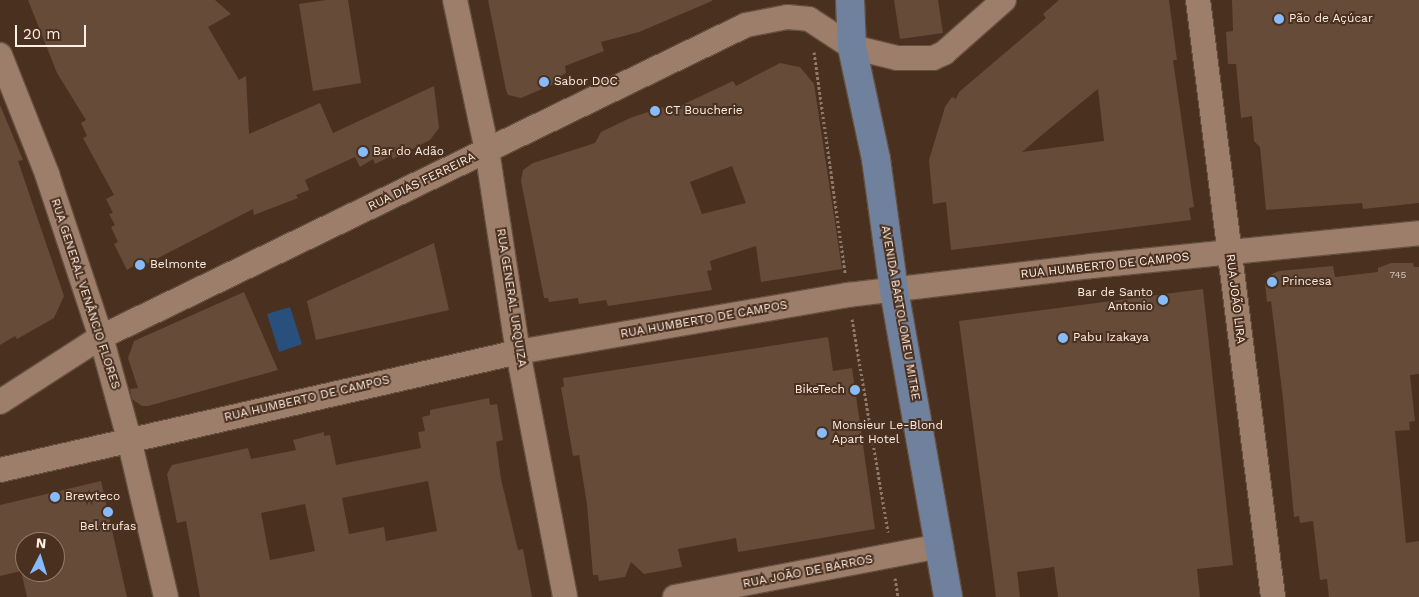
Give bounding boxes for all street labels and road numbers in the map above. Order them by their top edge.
street label: RUA DIAS FERREIRA [366,150,478,214]
street label: RUA GENERAL VENÂNCIO FLORES [47,196,123,392]
street label: AVENIDA BARTOLOMEU MITRE [877,224,923,402]
street label: RUA GENERAL URQUIZA [493,227,529,369]
street label: RUA HUMBERTO DE CAMPOS [1020,250,1190,282]
street label: RUA JOÃO LIRA [1222,253,1248,345]
street label: RUA HUMBERTO DE CAMPOS [619,298,789,342]
street label: RUA HUMBERTO DE CAMPOS [223,373,391,425]
street label: RUA JOÃO DE BARROS [741,552,875,592]

